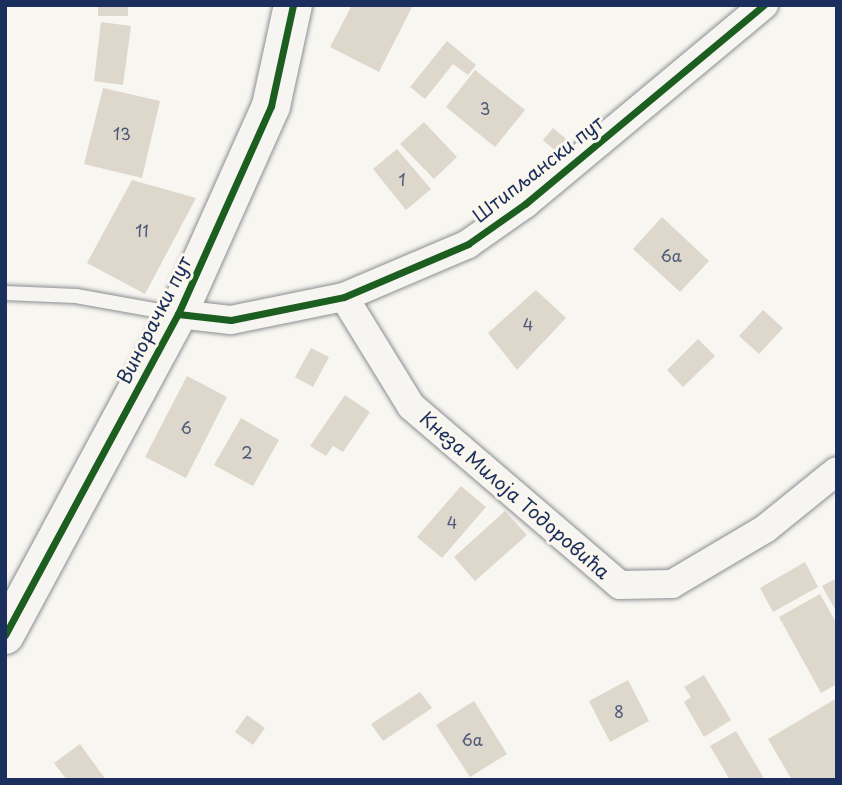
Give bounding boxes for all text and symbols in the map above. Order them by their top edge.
house number: 3 [480,98,490,118]
street label: Штипљански пут [468,111,608,227]
house number: 13 [113,123,131,143]
house number: 1 [398,169,406,189]
house number: 11 [135,220,149,240]
house number: 6a [660,245,682,265]
street label: Винорачки пут [112,252,196,388]
house number: 4 [523,314,533,334]
street label: Кнеза Милоја Тодоровића [415,406,615,584]
house number: 6 [180,417,192,437]
house number: 2 [241,442,253,462]
house number: 4 [447,512,457,532]
house number: 8 [614,701,624,721]
house number: 6a [461,729,483,749]

